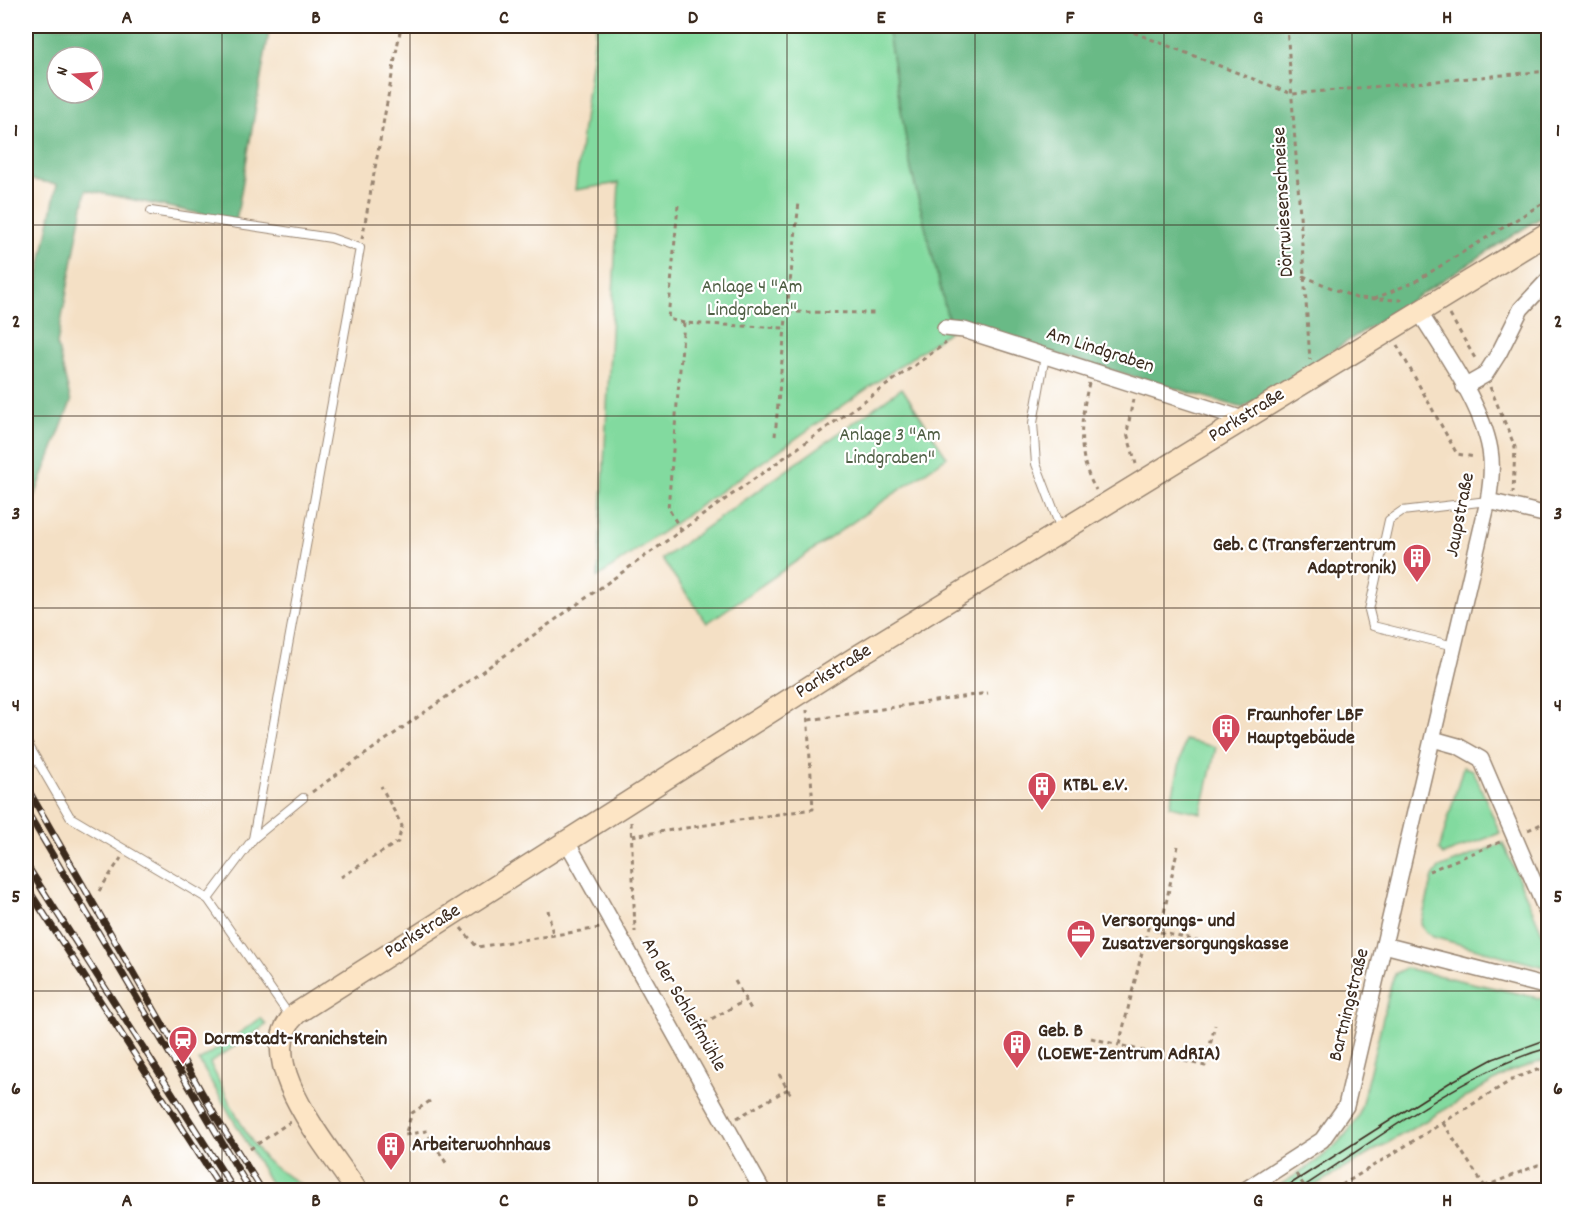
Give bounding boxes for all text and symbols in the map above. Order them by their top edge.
text: A [122,5,133,33]
text: B [311,5,321,33]
text: C [499,5,509,33]
text: D [688,5,699,33]
text: E [876,5,886,33]
text: F [1066,5,1076,33]
text: G [1253,5,1263,33]
text: H [1442,5,1452,33]
north arrow [45,45,105,105]
text: N [51,64,75,79]
text: 1 [14,118,18,146]
text: 1 [1556,118,1560,146]
street label: Dörrwiesenschneise [1266,126,1302,278]
park label: Anlage 4 "Am Lindgraben" [701,274,803,325]
text: 2 [12,309,20,337]
text: 2 [1554,309,1562,337]
street label: Am Lindgraben [1042,320,1158,382]
street label: Parkstraße [1204,382,1291,450]
park label: Anlage 3 "Am Lindgraben" [839,422,941,473]
street label: Jaupstraße [1439,470,1483,560]
text: 3 [12,501,20,529]
text: 3 [1554,501,1562,529]
place label: Geb. C (Transferzentrum Adaptronik) [1213,532,1396,583]
building icon: Geb. C (Transferzentrum Adaptronik) [1401,542,1433,584]
street label: Parkstraße [791,638,878,706]
text: 4 [12,693,20,721]
text: 4 [1554,693,1562,721]
place label: Fraunhofer LBF Hauptgebäude [1247,702,1364,753]
building icon: Fraunhofer LBF Hauptgebäude [1210,712,1242,754]
building icon: KTBL e.V. [1026,770,1058,812]
place label: KTBL e.V. [1063,772,1128,800]
text: 5 [11,884,21,912]
text: 5 [1553,884,1563,912]
street label: Parkstraße [380,898,467,966]
place label: Versorgungs- und Zusatzversorgungskasse [1102,908,1289,959]
office icon: Versorgungs- und Zusatzversorgungskasse [1065,918,1097,960]
street label: An der Schleifmühle [633,933,733,1077]
street label: Bartningstraße [1322,945,1378,1064]
place label: Geb. B (LOEWE-Zentrum AdRIA) [1038,1018,1220,1069]
station icon: Darmstadt-Kranichstein [167,1024,199,1066]
place label: Darmstadt-Kranichstein [204,1026,387,1054]
building icon: Geb. B (LOEWE-Zentrum AdRIA) [1001,1028,1033,1070]
text: 6 [11,1076,21,1104]
text: 6 [1553,1076,1563,1104]
building icon: Arbeiterwohnhaus [375,1130,407,1172]
place label: Arbeiterwohnhaus [412,1132,551,1160]
text: A [122,1188,133,1216]
text: B [311,1188,321,1216]
text: C [499,1188,509,1216]
text: D [688,1188,699,1216]
text: E [876,1188,886,1216]
text: F [1066,1188,1076,1216]
text: G [1253,1188,1263,1216]
text: H [1442,1188,1452,1216]

